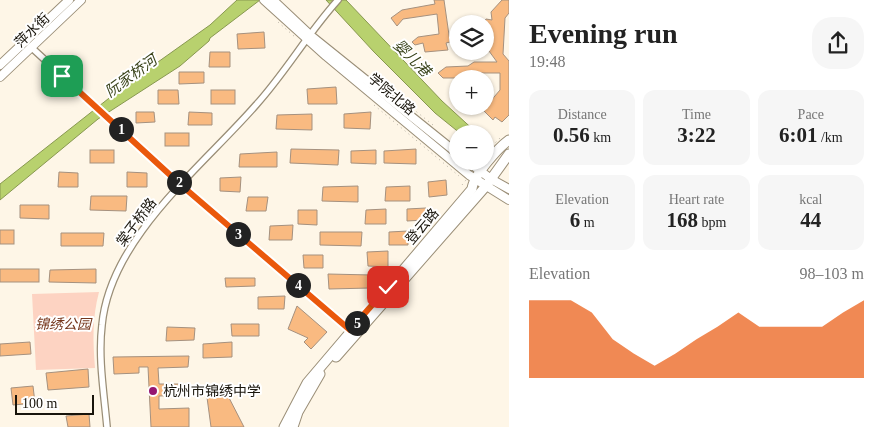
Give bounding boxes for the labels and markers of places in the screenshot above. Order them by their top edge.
pin [41,55,83,97]
pin: 1 [108,116,134,142]
pin: 2 [166,170,192,194]
pin: 3 [226,222,250,246]
pin [367,266,409,308]
pin: 4 [286,272,310,298]
pin: 5 [344,310,370,336]
place label: 杭州市锦绣中学 [163,383,261,399]
marker: 杭州市锦绣中学 [147,385,159,397]

